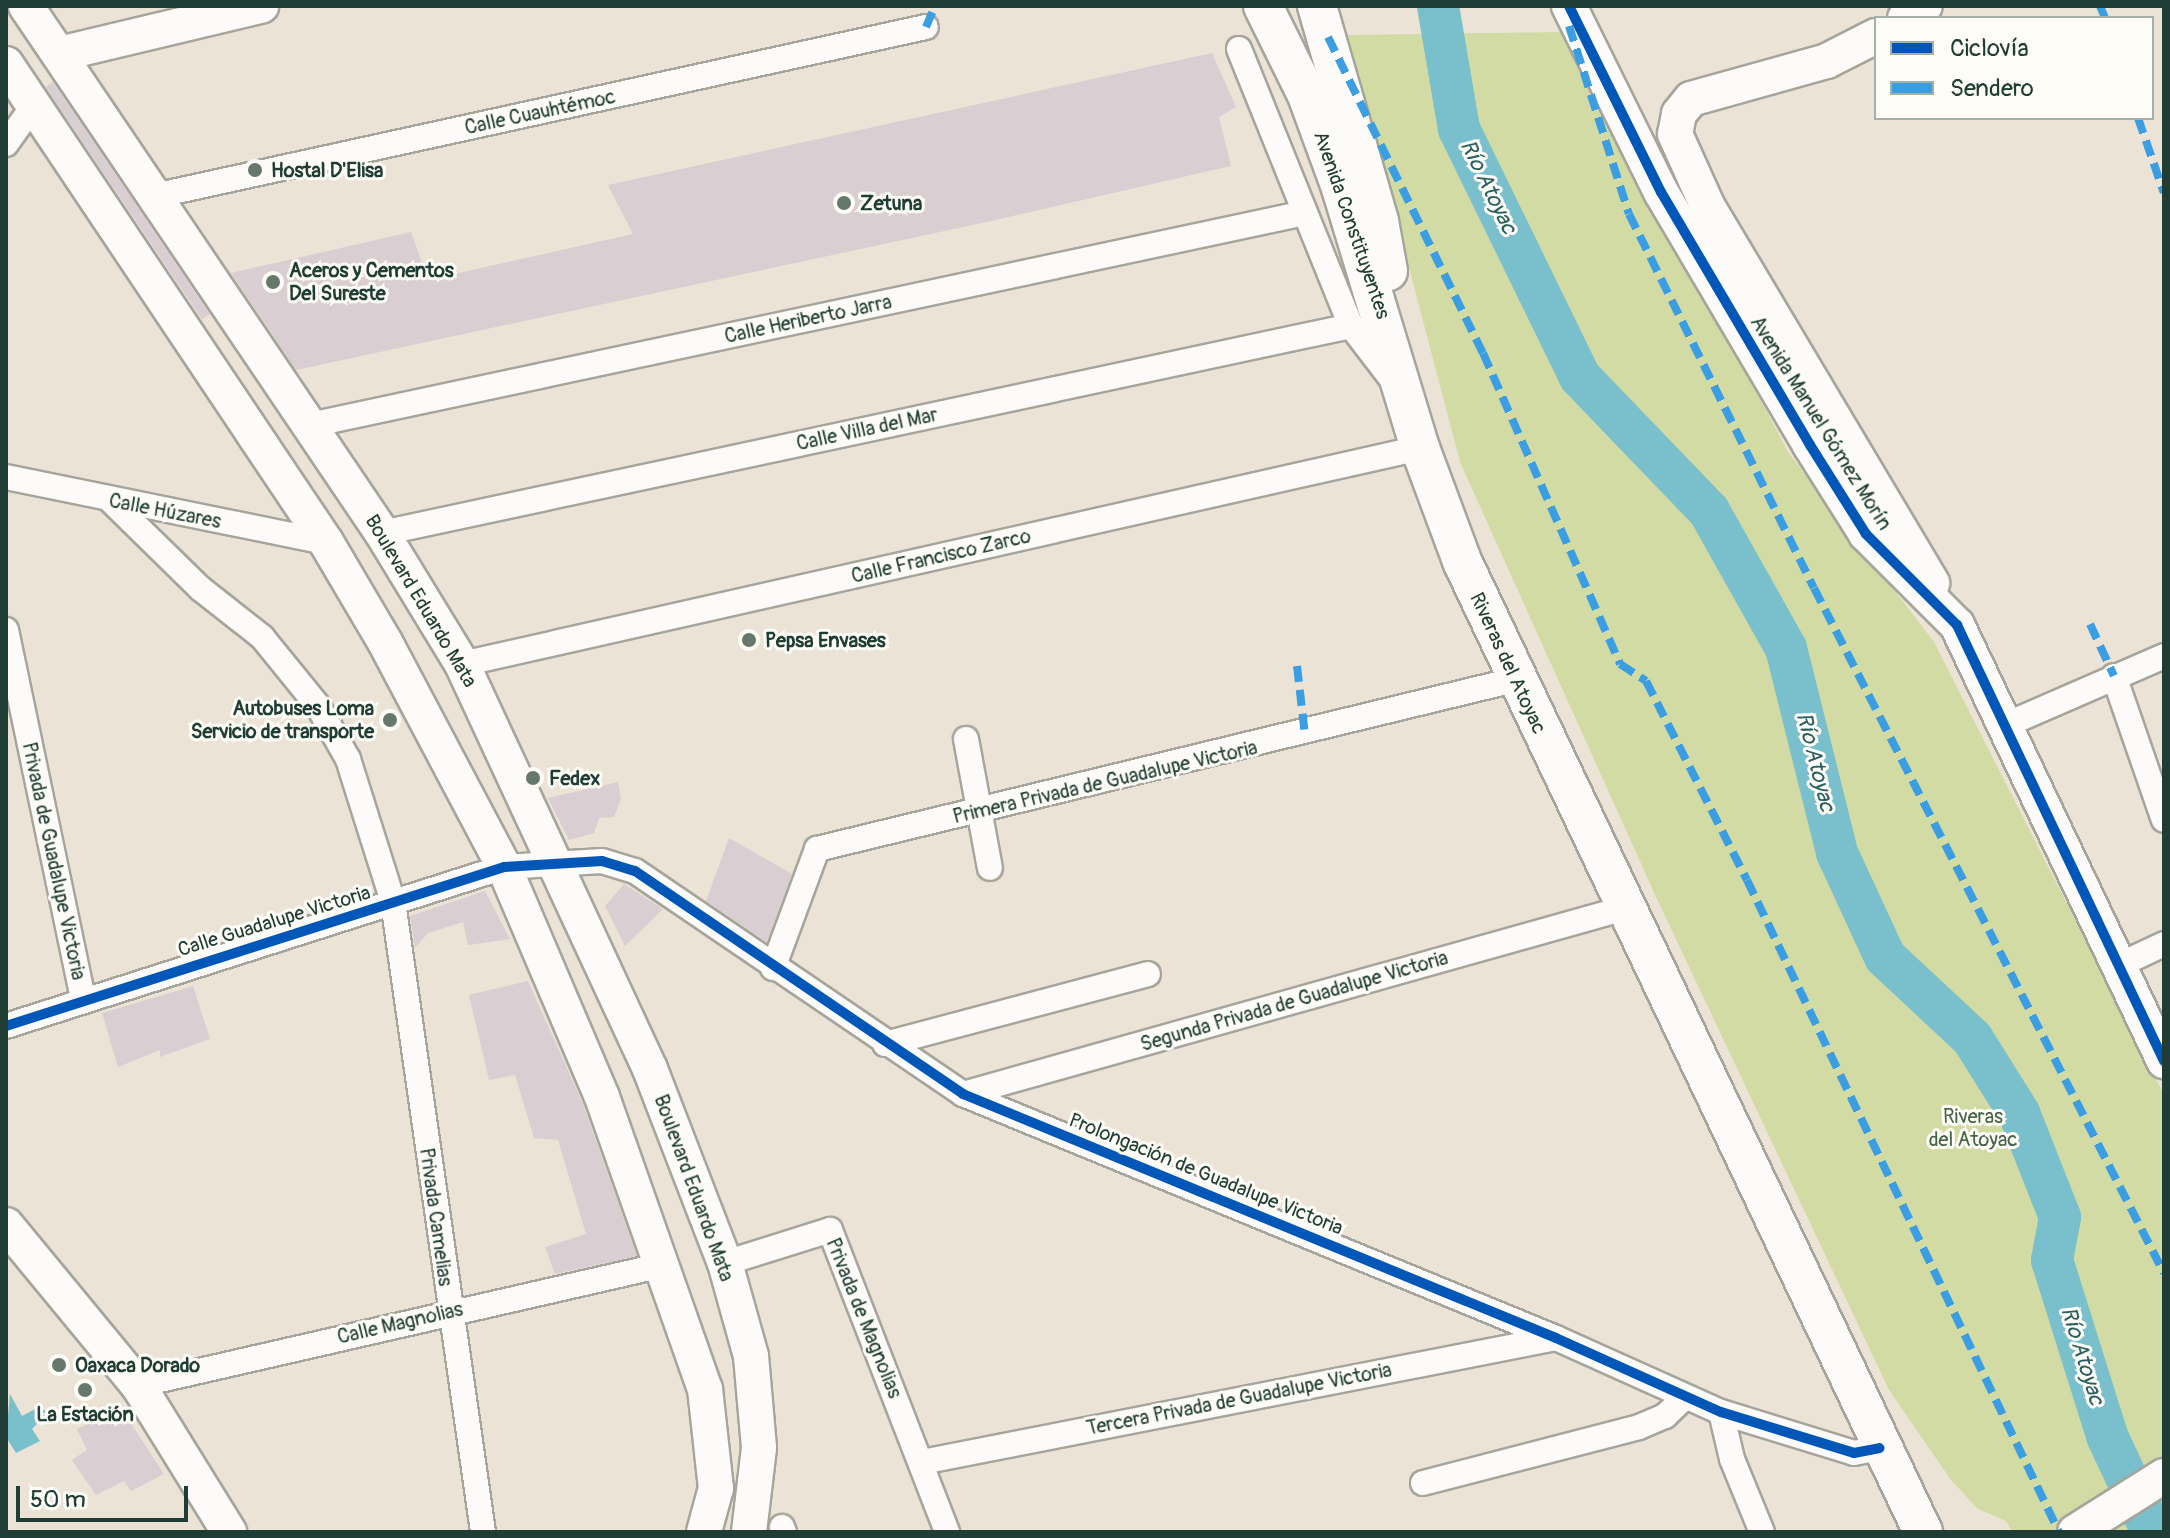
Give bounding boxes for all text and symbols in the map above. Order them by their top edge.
legend [1874,16,2154,120]
text: Ciclovía [1950,34,2029,63]
text: Sendero [1950,74,2034,103]
street label: Calle Cuauhtémoc [462,84,618,140]
street label: Avenida Constituyentes [1309,128,1395,322]
water label: Río Atoyac [1454,136,1522,238]
place label: Hostal D'Elisa [271,158,383,182]
marker: Hostal D'Elisa [246,161,264,179]
place label: Zetuna [860,191,922,215]
marker: Zetuna [835,194,853,212]
place label: Aceros y Cementos Del Sureste [289,258,454,305]
marker: Aceros y Cementos Del Sureste [264,273,282,291]
street label: Calle Heriberto Jarra [722,290,894,348]
street label: Avenida Manuel Gómez Morín [1745,312,1897,534]
street label: Calle Villa del Mar [794,402,940,456]
street label: Calle Húzares [107,488,223,534]
street label: Boulevard Eduardo Mata [360,510,482,692]
street label: Calle Francisco Zarco [849,524,1033,588]
street label: Riveras del Atoyac [1465,589,1551,737]
place label: Pepsa Envases [765,628,886,652]
marker: Pepsa Envases [740,631,758,649]
place label: Autobuses Loma Servicio de transporte [191,696,374,743]
water label: Río Atoyac [1790,710,1840,814]
marker: Autobuses Loma Servicio de transporte [381,711,399,729]
street label: Primera Privada de Guadalupe Victoria [950,735,1260,829]
street label: Privada de Guadalupe Victoria [17,740,91,982]
place label: Fedex [549,766,600,790]
marker: Fedex [524,769,542,787]
street label: Calle Guadalupe Victoria [175,880,373,962]
street label: Segunda Privada de Guadalupe Victoria [1137,946,1451,1056]
street label: Boulevard Eduardo Mata [649,1091,739,1285]
park label: Riveras del Atoyac [1929,1104,2017,1151]
street label: Prolongación de Guadalupe Victoria [1066,1108,1346,1240]
street label: Privada Camelias [414,1146,458,1288]
street label: Privada de Magnolias [821,1234,907,1402]
street label: Calle Magnolias [335,1297,465,1349]
water label: Río Atoyac [2055,1304,2109,1408]
place label: Oaxaca Dorado [75,1353,200,1377]
marker: Oaxaca Dorado [50,1356,68,1374]
street label: Tercera Privada de Guadalupe Victoria [1084,1358,1394,1440]
marker: La Estación [76,1381,94,1399]
place label: La Estación [36,1402,134,1426]
scale bar [20,1470,192,1520]
text: 50 m [30,1485,86,1514]

